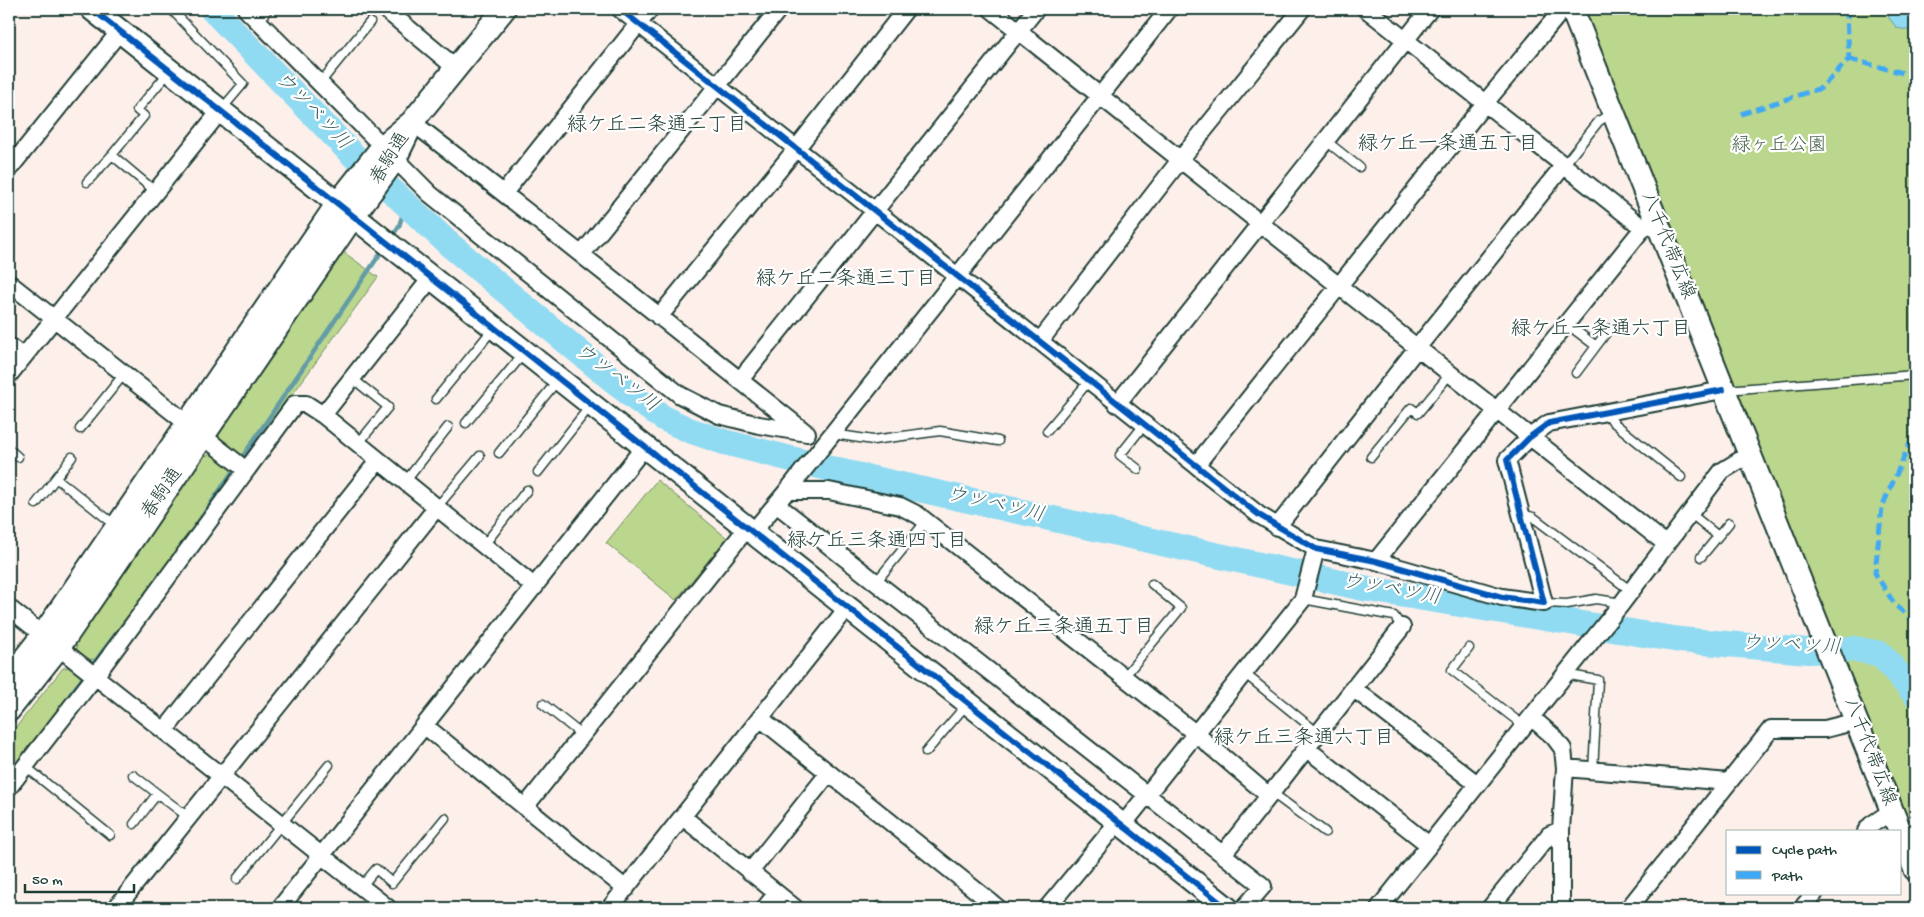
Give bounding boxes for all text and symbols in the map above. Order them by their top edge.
water label: ウツベツ川 [269,67,356,156]
district label: 緑ケ丘二条通二丁目 [567,113,747,138]
street label: 春駒通 [366,128,416,189]
district label: 緑ケ丘一条通五丁目 [1358,132,1538,157]
park label: 緑ヶ丘公園 [1731,135,1827,158]
street label: 八千代帯広線 [1635,188,1700,303]
district label: 緑ケ丘二条通三丁目 [756,267,936,292]
district label: 緑ケ丘一条通六丁目 [1511,317,1691,342]
water label: ウツベツ川 [569,339,663,418]
street label: 春駒通 [137,463,188,524]
water label: ウツベツ川 [944,483,1047,528]
district label: 緑ケ丘三条通四丁目 [787,529,967,554]
water label: ウツベツ川 [1340,570,1442,611]
district label: 緑ケ丘三条通五丁目 [974,615,1154,640]
water label: ウツベツ川 [1740,632,1842,661]
street label: 八千代帯広線 [1838,694,1901,809]
district label: 緑ケ丘三条通六丁目 [1214,726,1394,751]
legend [1726,830,1902,894]
text: Cycle path [1772,842,1837,860]
scale bar [25,862,134,894]
text: Path [1771,868,1803,886]
text: 50 m [32,872,63,890]

